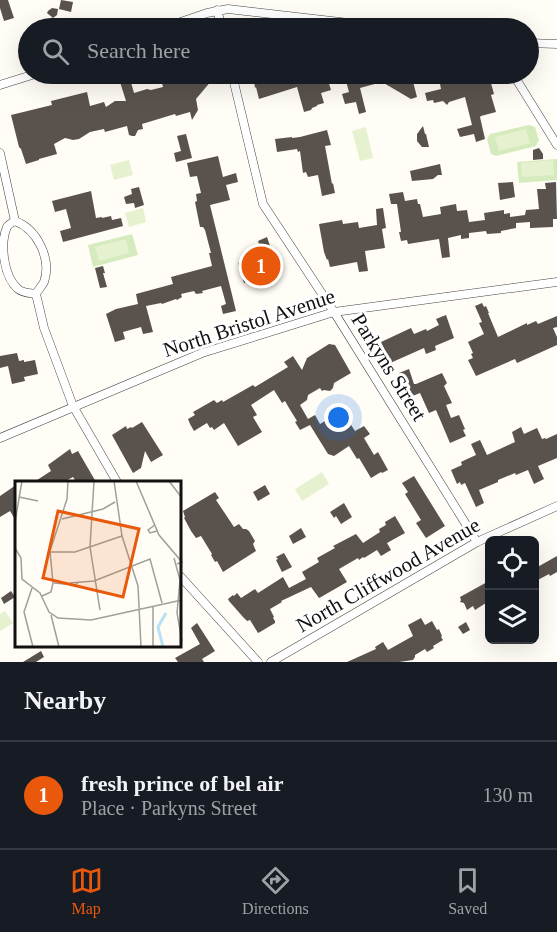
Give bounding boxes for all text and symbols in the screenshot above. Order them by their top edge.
search box [18,18,539,84]
icon: search [39,35,72,68]
text: Search here [87,38,190,63]
pin: 1 [242,244,280,288]
street label: North Bristol Avenue [160,284,338,362]
street label: Parkyns Street [347,309,432,425]
your location [324,403,353,432]
inset map [15,481,182,647]
street label: North Cliffwood Avenue [292,513,484,637]
map controls [485,536,539,644]
button: locate [485,536,539,590]
button: layers [485,590,539,644]
text: Nearby [24,686,106,715]
text: fresh prince of bel air [81,771,283,796]
text: 1 [39,784,49,806]
text: 130 m [482,784,533,806]
text: Place · Parkyns Street [81,797,257,819]
tab: Map [70,864,103,918]
tab: Directions [242,864,309,918]
tab: Saved [448,864,487,918]

